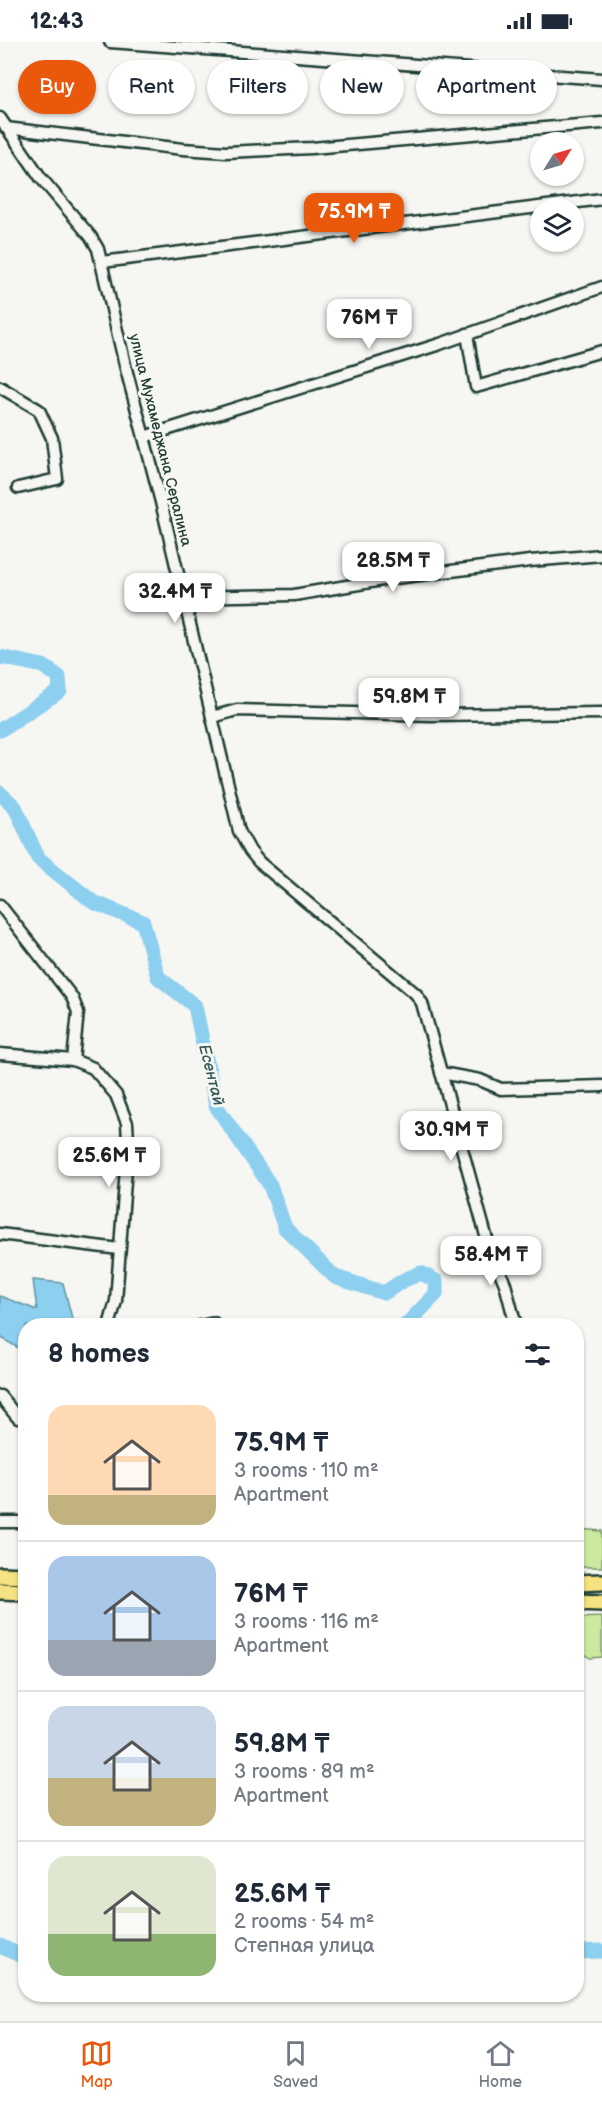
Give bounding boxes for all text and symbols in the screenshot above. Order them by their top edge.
text: 12:43 [30,8,84,35]
chip: Buy [18,60,96,114]
chip: Rent [108,60,195,114]
chip: Filters [207,60,308,114]
chip: New [320,60,404,114]
chip: Apartment [416,60,557,114]
north arrow [530,132,584,186]
map controls [530,132,584,252]
pin: 75.9M ₸ [299,193,409,244]
button: layers [530,198,584,252]
text: 75.9M ₸ [318,200,390,224]
pin: 76M ₸ [327,299,411,350]
text: 76M ₸ [341,306,397,330]
street label: улица Мухамеджана Сералина [124,332,196,548]
pin: 28.5M ₸ [338,542,448,593]
text: 28.5M ₸ [356,549,430,573]
pin: 32.4M ₸ [120,573,230,624]
text: 32.4M ₸ [138,580,212,604]
pin: 59.8M ₸ [354,678,464,729]
text: 59.8M ₸ [372,685,446,709]
water label: Есентай [194,1042,228,1108]
pin: 30.9M ₸ [396,1111,506,1162]
text: 30.9M ₸ [414,1118,488,1142]
pin: 25.6M ₸ [54,1137,164,1188]
text: 25.6M ₸ [72,1144,146,1168]
pin: 58.4M ₸ [436,1236,546,1287]
text: 58.4M ₸ [454,1243,528,1267]
icon: filters [521,1338,554,1371]
text: 8 homes [48,1339,150,1370]
text: 75.9M ₸ [234,1428,328,1459]
icon: home [96,1429,168,1501]
text: 3 rooms · 110 m² [234,1459,379,1483]
text: Apartment [234,1483,329,1507]
text: 76M ₸ [234,1579,308,1610]
icon: home [96,1580,168,1652]
text: 3 rooms · 116 m² [234,1610,379,1634]
text: Apartment [234,1634,329,1658]
text: 59.8M ₸ [234,1729,329,1760]
icon: home [96,1730,168,1802]
text: 3 rooms · 89 m² [234,1760,375,1784]
text: Apartment [234,1784,329,1808]
text: 25.6M ₸ [234,1879,330,1910]
icon: home [96,1880,168,1952]
text: 2 rooms · 54 m² [234,1910,374,1934]
text: Степная улица [234,1934,375,1958]
tab: Map [80,2037,113,2092]
tab: Saved [273,2037,318,2092]
tab: Home [478,2037,522,2092]

